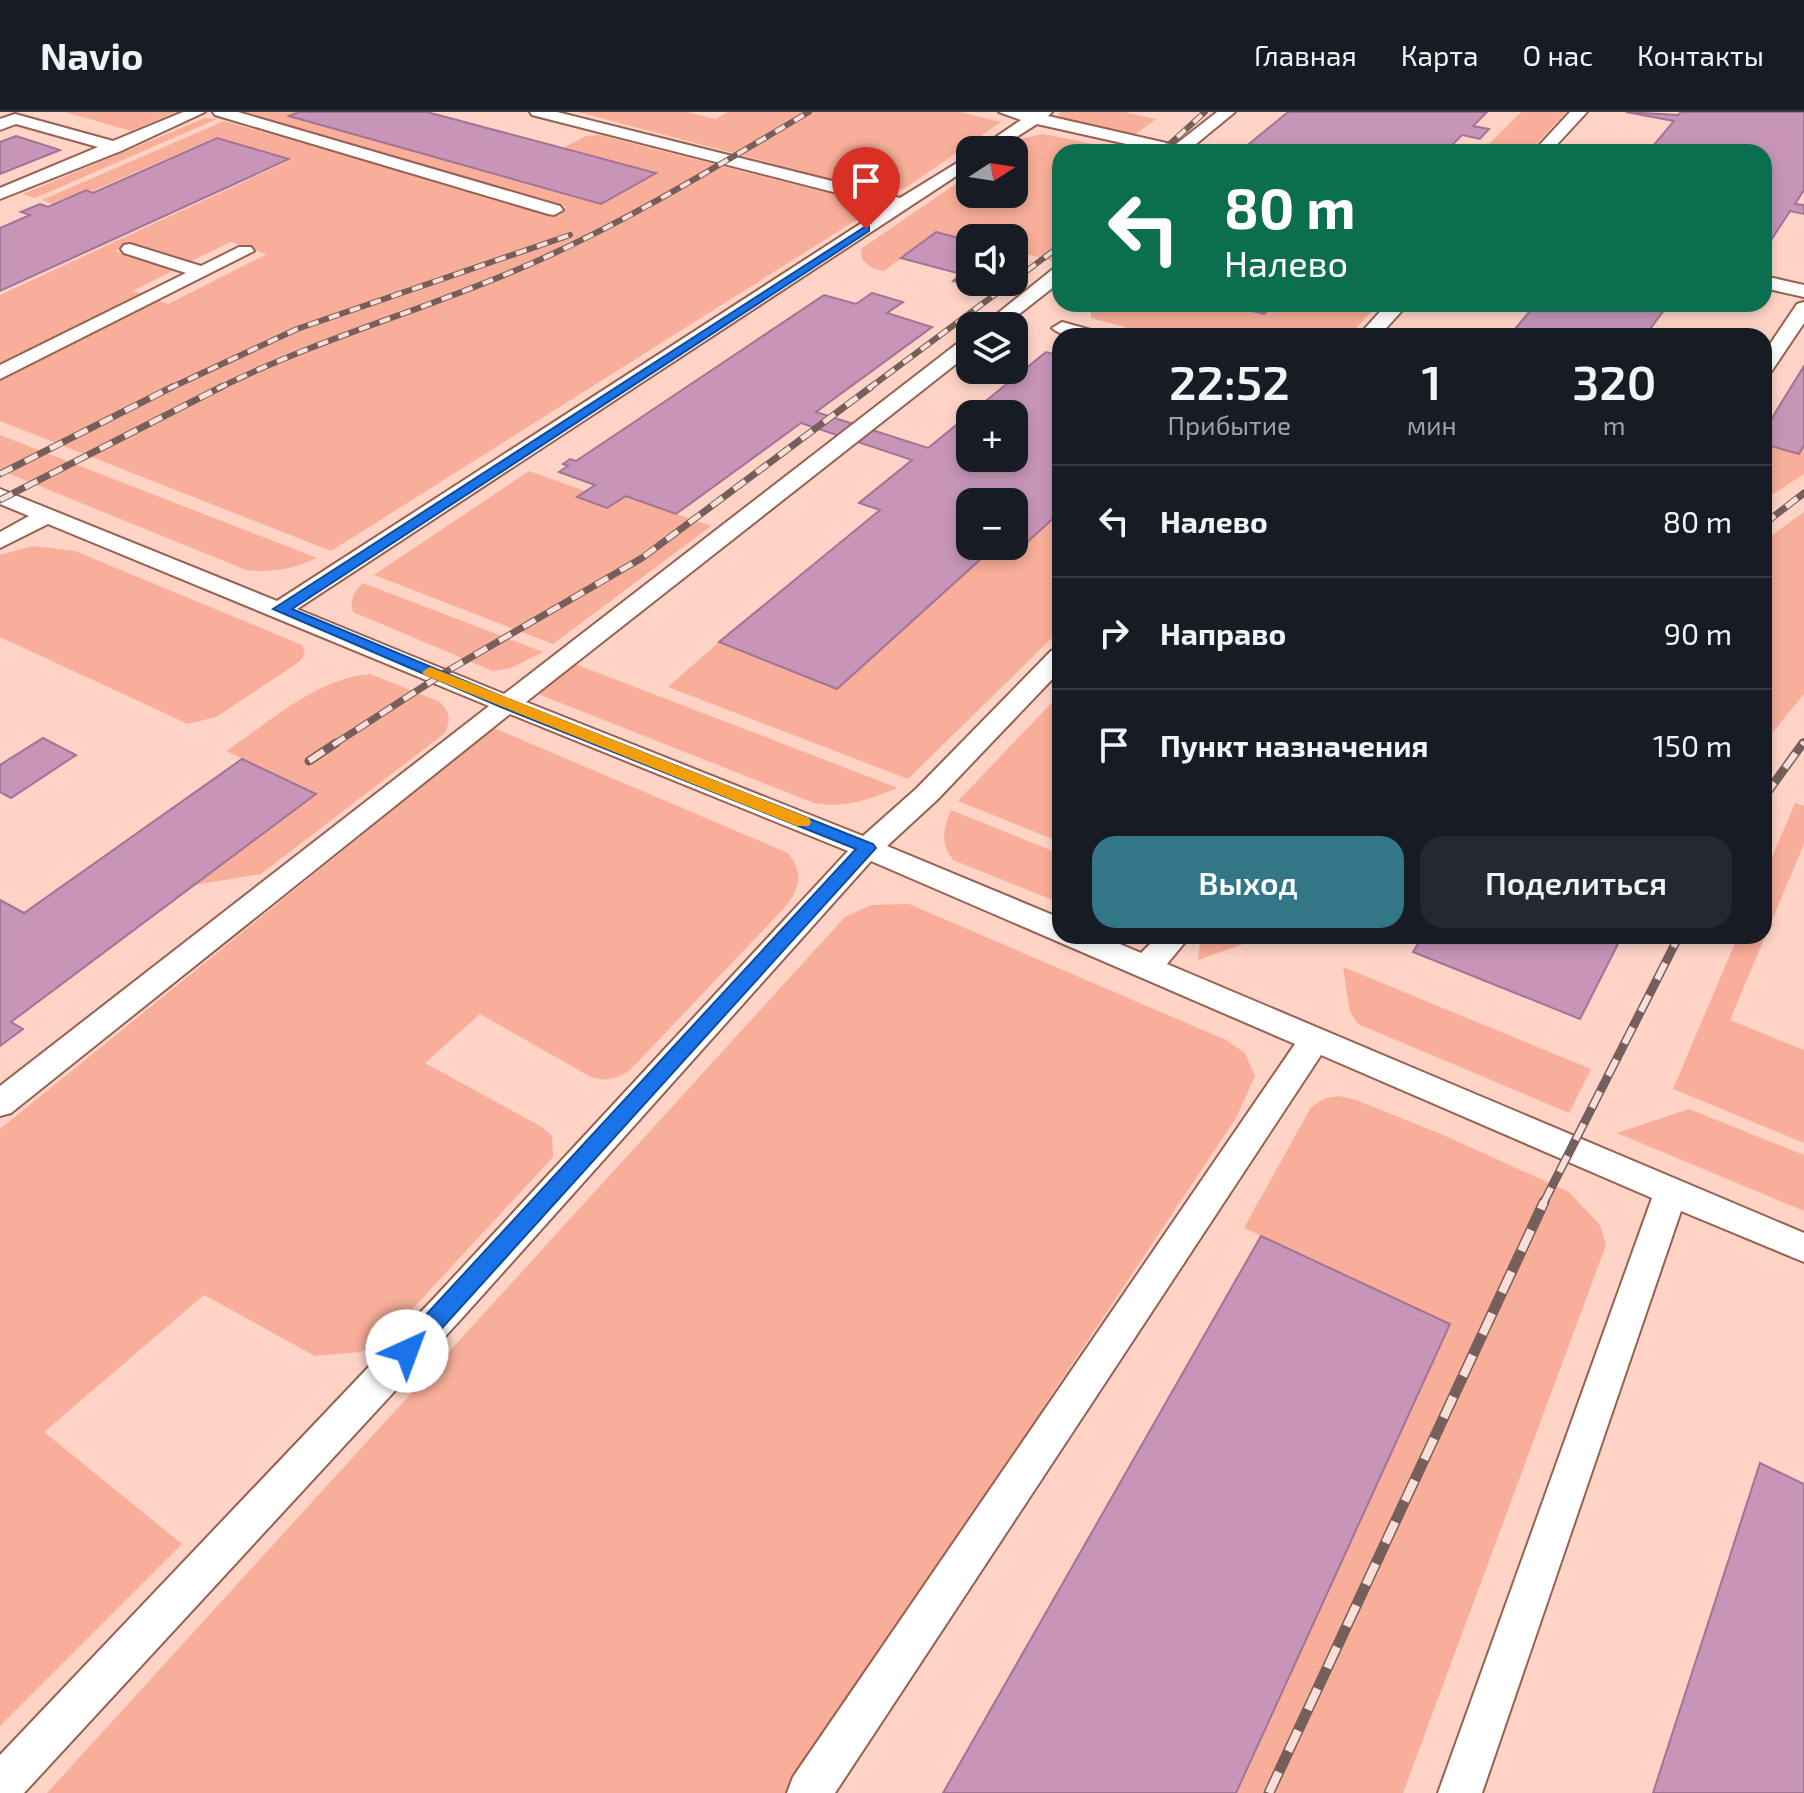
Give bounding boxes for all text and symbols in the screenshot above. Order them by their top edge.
text: Navio [40,32,143,78]
text: Главная [1254,38,1357,72]
text: Карта [1401,38,1479,72]
text: О нас [1523,38,1593,72]
text: Контакты [1637,38,1764,72]
north arrow [956,136,1028,208]
map controls [956,136,1028,560]
pin [832,147,900,229]
icon: arrive [844,159,888,203]
text: 80 m [1224,173,1356,240]
icon: left [1092,176,1196,280]
button: sound [956,224,1028,296]
text: Налево [1224,241,1348,284]
button: layers [956,312,1028,384]
text: 22:52 [1169,352,1290,410]
text: 1 [1422,352,1442,410]
text: 320 [1572,352,1656,410]
button: + [956,400,1028,472]
text: Прибытие [1168,409,1291,440]
text: мин [1407,409,1457,440]
text: m [1603,409,1626,440]
button: − [956,488,1028,560]
icon: left [1092,499,1136,543]
text: Налево [1160,503,1268,539]
text: 80 m [1663,503,1732,539]
icon: right [1092,611,1136,655]
text: Направо [1160,615,1286,651]
text: 90 m [1664,615,1732,651]
icon: arrive [1092,723,1136,767]
text: Пункт назначения [1160,727,1428,763]
text: 150 m [1653,727,1732,763]
button: Выход [1092,836,1404,928]
button: Поделиться [1420,836,1732,928]
position arrow [365,1309,449,1393]

